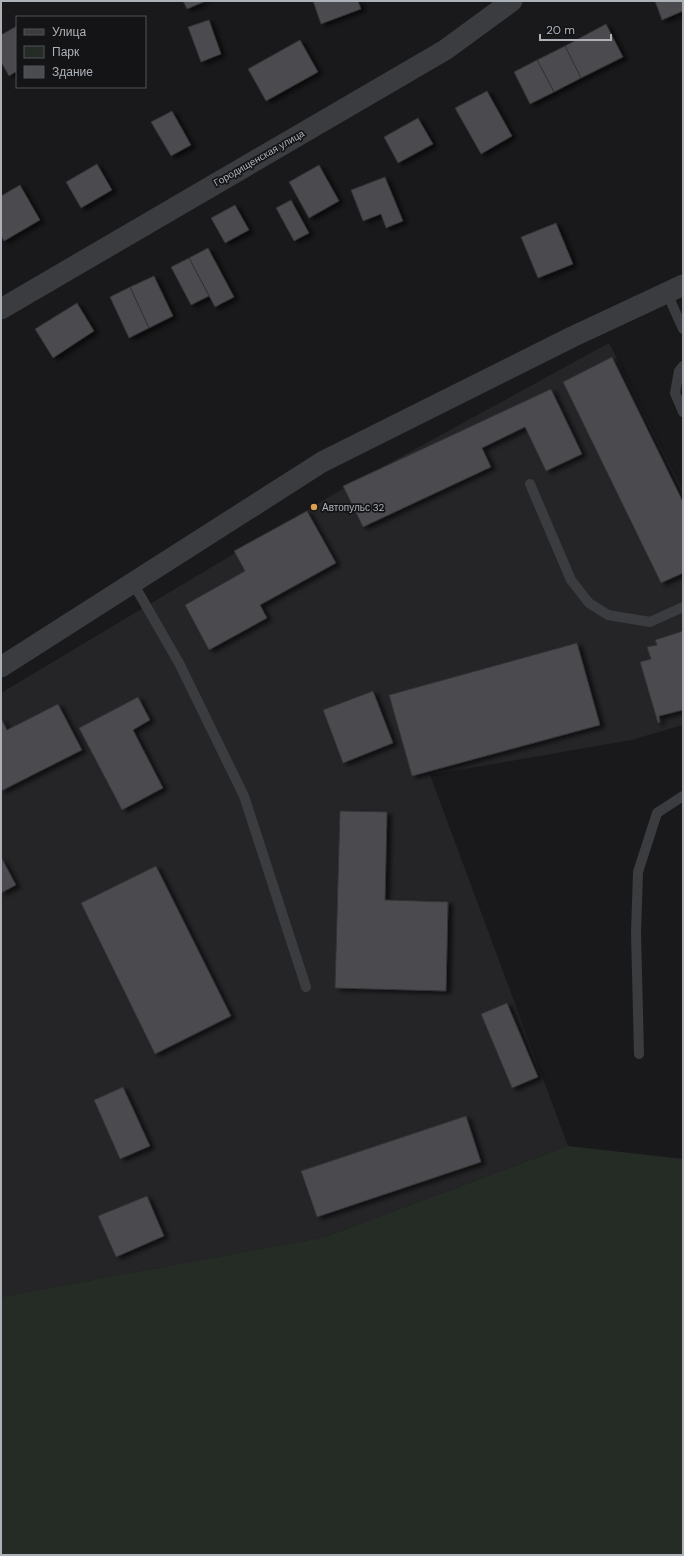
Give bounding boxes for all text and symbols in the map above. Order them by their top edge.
legend [16,16,146,88]
scale bar [540,16,611,42]
text: 20 m [546,22,575,38]
text: Улица [52,24,86,40]
text: Парк [52,44,80,60]
text: Здание [52,64,93,80]
street label: Городищенская улица [211,127,307,189]
place label: Автопульс 32 [322,501,385,514]
marker: Автопульс 32 [309,502,319,512]

